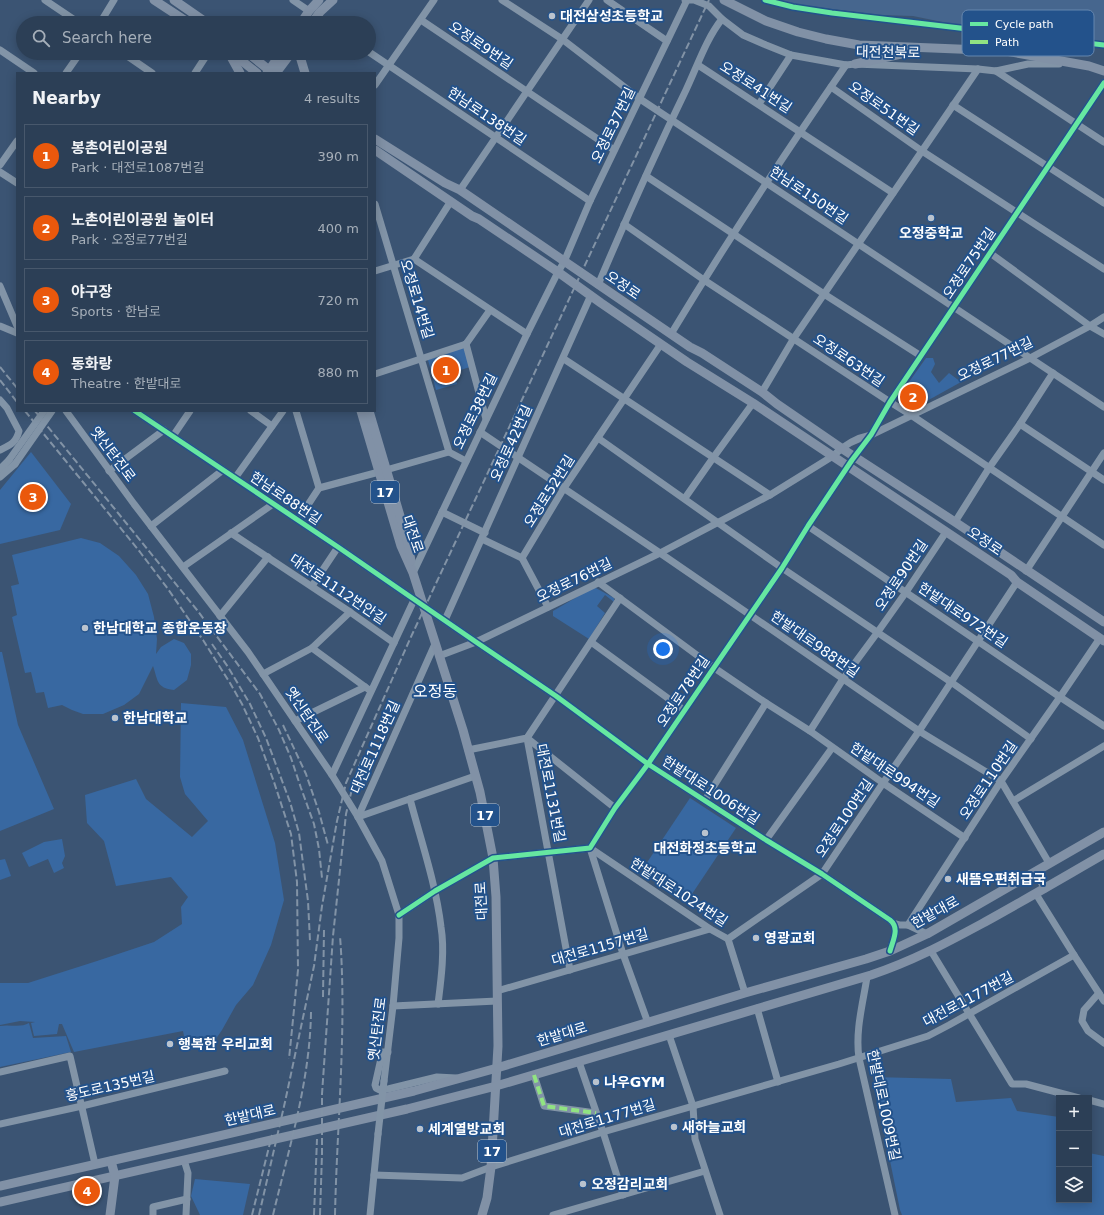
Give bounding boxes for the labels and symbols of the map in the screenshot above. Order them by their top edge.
place label: 대전삼성초등학교 [560,8,663,24]
legend [962,10,1094,56]
marker: 대전삼성초등학교 [547,11,557,21]
street label: 오정로9번길 [446,18,516,72]
text: Cycle path [995,18,1054,31]
text: Path [995,36,1019,49]
street label: 대전천북로 [856,43,920,61]
street label: 오정로41번길 [717,58,795,116]
street label: 오정로51번길 [846,78,922,138]
street label: 한남로138번길 [445,84,529,148]
street label: 오정로37번길 [588,85,638,165]
street label: 한남로150번길 [767,163,851,227]
marker: 오정중학교 [926,213,936,223]
street label: 오정로75번길 [939,224,999,302]
place label: 오정중학교 [899,225,963,241]
street label: 오정로14번길 [397,257,437,341]
street label: 오정로 [603,268,644,303]
street label: 오정로63번길 [810,330,888,390]
street label: 오정로77번길 [955,334,1035,384]
pin: 1 [433,355,459,385]
street label: 오정로38번길 [450,371,500,451]
pin: 2 [900,382,926,412]
street label: 오정로42번길 [487,402,535,484]
street label: 옛신탄진로 [87,423,139,485]
street label: 오정로52번길 [520,452,578,530]
street label: 한남로88번길 [247,468,325,528]
road number: 17 [371,481,399,503]
pin: 3 [20,482,46,512]
street label: 대전로 [399,513,427,555]
street label: 오정로 [965,524,1006,559]
street label: 오정로90번길 [871,536,931,614]
street label: 대전로1112번안길 [287,551,389,627]
street label: 오정로76번길 [534,555,614,605]
street label: 한밭대로972번길 [915,579,1011,651]
street label: 한밭대로988번길 [768,608,862,680]
place label: 한남대학교 종합운동장 [93,620,227,636]
marker: 한남대학교 종합운동장 [80,623,90,633]
your location [653,639,673,659]
street label: 오정로78번길 [653,652,713,730]
district label: 오정동 [413,682,457,701]
street label: 옛신탄진로 [282,684,332,746]
street label: 대전로1118번길 [347,698,403,796]
place label: 한남대학교 [123,710,188,726]
marker: 한남대학교 [110,713,120,723]
street label: 오정로110번길 [956,738,1020,822]
street label: 한밭대로994번길 [847,739,943,811]
street label: 대전로1131번길 [534,742,568,844]
street label: 한밭대로1006번길 [659,753,763,827]
street label: 오정로100번길 [812,776,876,860]
road number: 17 [471,804,499,826]
marker: 대전화정초등학교 [700,828,710,838]
place label: 대전화정초등학교 [653,840,757,856]
street label: 한밭대로1024번길 [627,855,731,929]
place label: 새뜸우편취급국 [956,871,1046,887]
marker: 새뜸우편취급국 [943,874,953,884]
street label: 대전로 [472,881,490,921]
street label: 한밭대로 [909,892,962,931]
street label: 대전로1157번길 [550,926,650,968]
place label: 영광교회 [764,930,816,946]
marker: 영광교회 [751,933,761,943]
street label: 대전로1177번길 [920,968,1016,1030]
street label: 옛신탄진로 [365,996,389,1062]
street label: 한밭대로 [535,1019,589,1049]
place label: 행복한 우리교회 [178,1036,273,1052]
marker: 행복한 우리교회 [165,1039,175,1049]
street label: 한밭대로1009번길 [864,1048,904,1162]
street label: 홍도로135번길 [64,1068,156,1104]
place label: 나우GYM [604,1074,665,1090]
marker: 나우GYM [591,1077,601,1087]
street label: 대전로1177번길 [557,1096,657,1140]
street label: 한밭대로 [223,1101,277,1129]
place label: 새하늘교회 [682,1119,746,1135]
place label: 세계열방교회 [428,1121,505,1137]
marker: 새하늘교회 [669,1122,679,1132]
marker: 세계열방교회 [415,1124,425,1134]
road number: 17 [478,1140,506,1162]
pin: 4 [74,1176,100,1206]
place label: 오정감리교회 [591,1176,668,1192]
marker: 오정감리교회 [578,1179,588,1189]

